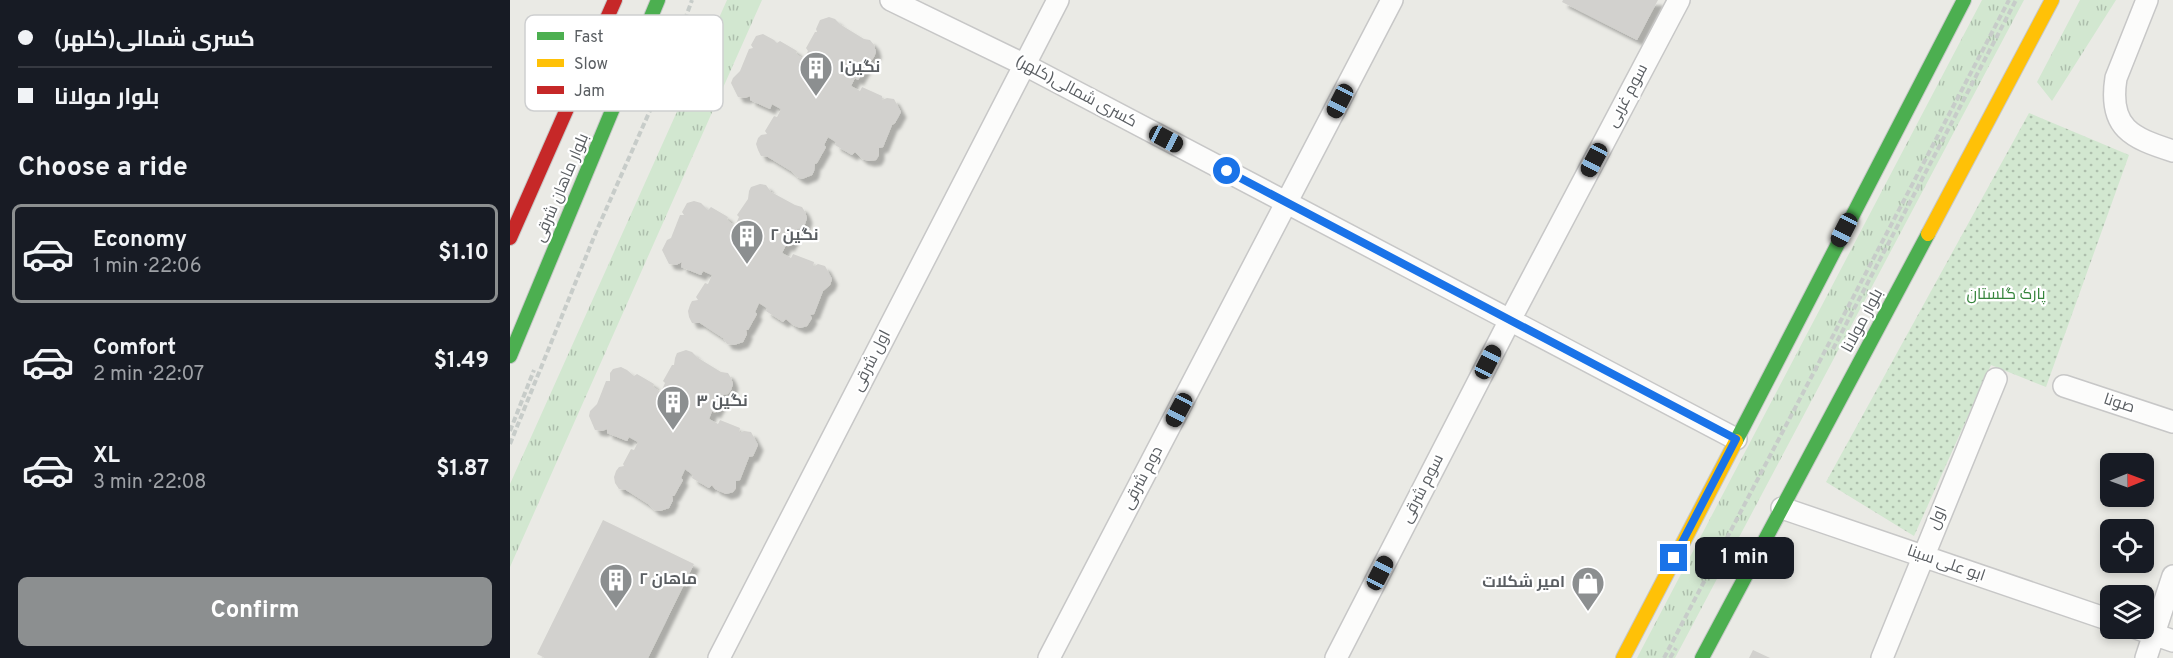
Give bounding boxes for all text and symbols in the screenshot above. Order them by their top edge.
legend [525,15,723,111]
text: کسری شمالی(کلهر) [54,27,255,54]
text: Fast [574,28,604,48]
building icon: نگین۱ [798,50,834,97]
street label: کسری شمالی(کلهر) [1012,51,1140,133]
text: Slow [574,55,608,75]
place label: نگین۱ [839,58,880,78]
street label: سوم غربی [1603,61,1653,131]
car [1324,81,1356,121]
text: Jam [574,82,605,102]
text: بلوار مولانا [54,85,159,112]
car [1146,123,1186,155]
street label: بلوار ماهان شرقی [530,131,594,245]
car [1578,140,1610,180]
text: Choose a ride [18,151,188,185]
route start [1213,157,1240,184]
car [1828,210,1860,250]
building icon: نگین ۲ [729,218,765,265]
place label: نگین ۲ [770,226,818,246]
icon: car [21,227,75,281]
text: Economy [93,227,187,254]
text: $1.10 [438,240,489,267]
text: 1 min · 22:06 [93,254,202,280]
park label: پارک گلستان [1966,285,2046,305]
street label: بلوار مولانا [1838,286,1888,356]
street label: اول شرقی [848,327,896,395]
icon: car [21,335,75,389]
text: Comfort [93,335,176,362]
car [1472,342,1504,382]
text: $1.49 [434,348,489,375]
text: 2 min · 22:07 [93,362,204,388]
building icon: نگین ۳ [655,384,691,431]
car [1163,390,1195,430]
street label: صونا [2101,390,2137,418]
place label: نگین ۳ [696,392,748,412]
icon: car [21,443,75,497]
text: XL [93,443,120,470]
street label: دوم شرقی [1118,443,1168,513]
street label: سوم شرقی [1397,451,1449,527]
north arrow [2100,453,2154,507]
map controls [2100,453,2154,639]
text: $1.87 [436,456,489,483]
text: 3 min · 22:08 [93,470,206,496]
street label: اول [1924,503,1952,533]
button: locate [2100,519,2154,573]
callout: 1 min [1695,537,1794,579]
street label: ابو علی سینا [1904,541,1988,587]
route end [1660,544,1687,571]
text: 1 min [1720,545,1769,571]
car [1364,553,1396,593]
building icon: ماهان ۲ [598,562,634,609]
shop icon: امیر شکلات [1570,565,1606,612]
place label: ماهان ۲ [639,570,697,590]
place label: امیر شکلات [1482,573,1565,593]
button: Confirm [18,577,492,646]
button: layers [2100,585,2154,639]

